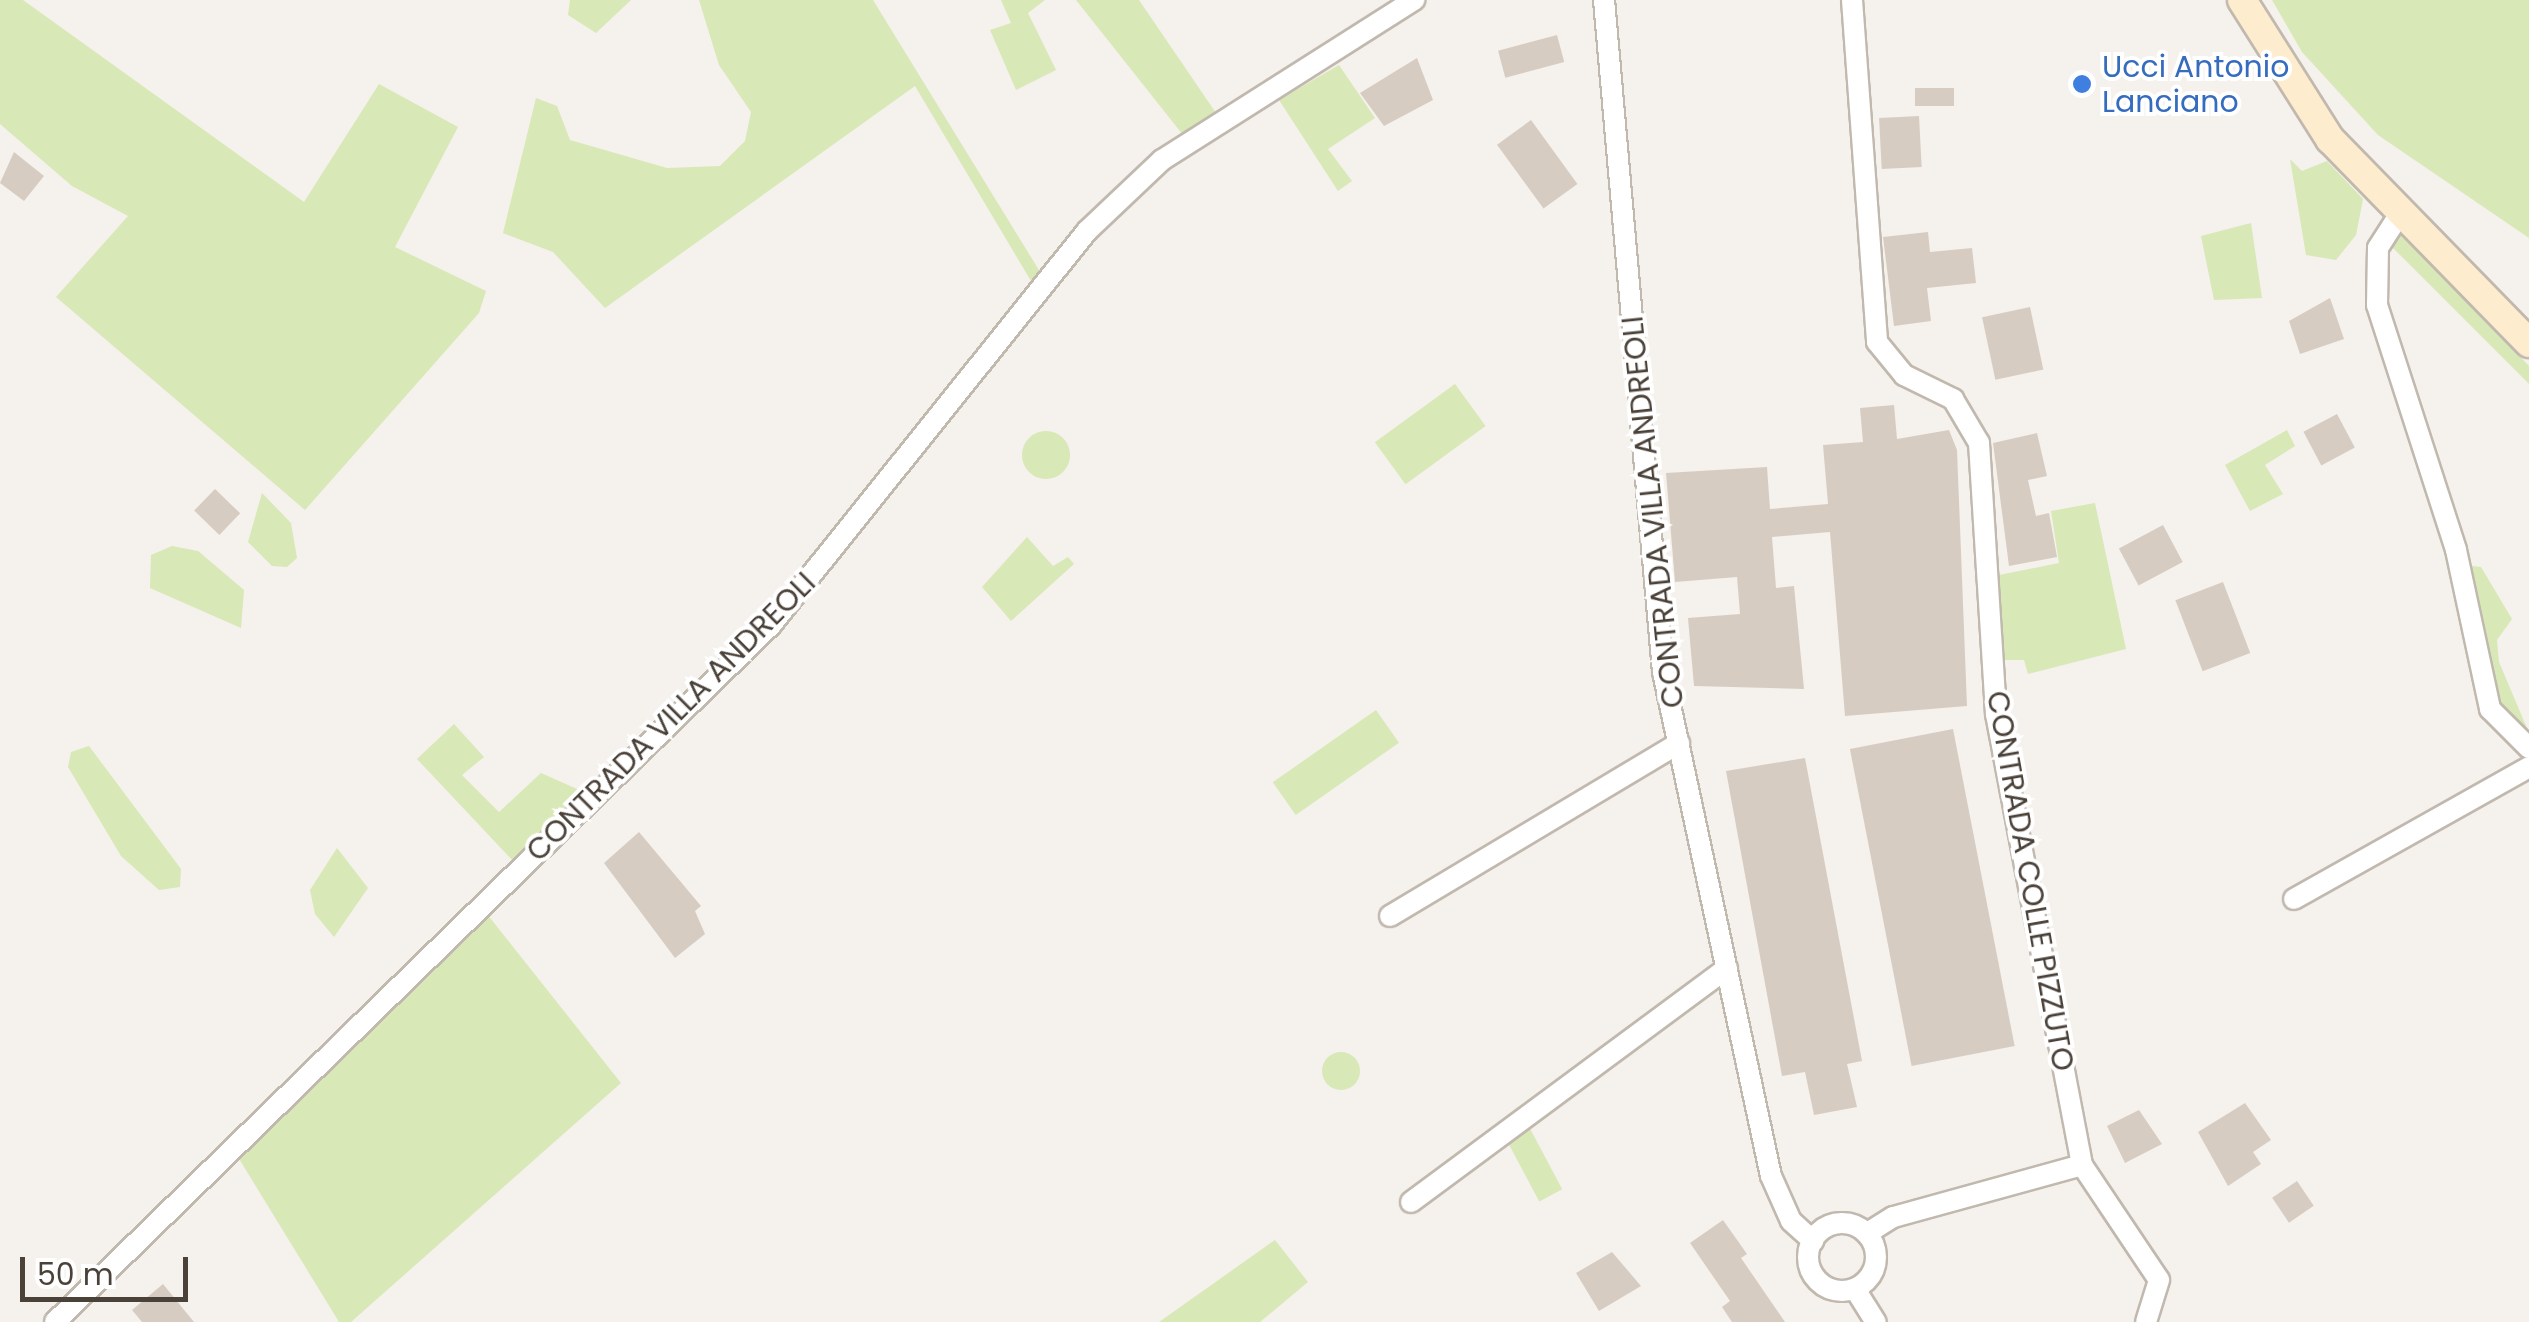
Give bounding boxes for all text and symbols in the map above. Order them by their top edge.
place label: Ucci Antonio Lanciano [2102,49,2289,120]
marker: Ucci Antonio Lanciano [2071,73,2093,95]
street label: CONTRADA VILLA ANDREOLI [1615,314,1691,710]
street label: CONTRADA VILLA ANDREOLI [519,565,823,869]
street label: CONTRADA COLLE PIZZUTO [1979,688,2081,1074]
scale bar [25,1237,192,1299]
text: 50 m [37,1253,114,1296]

